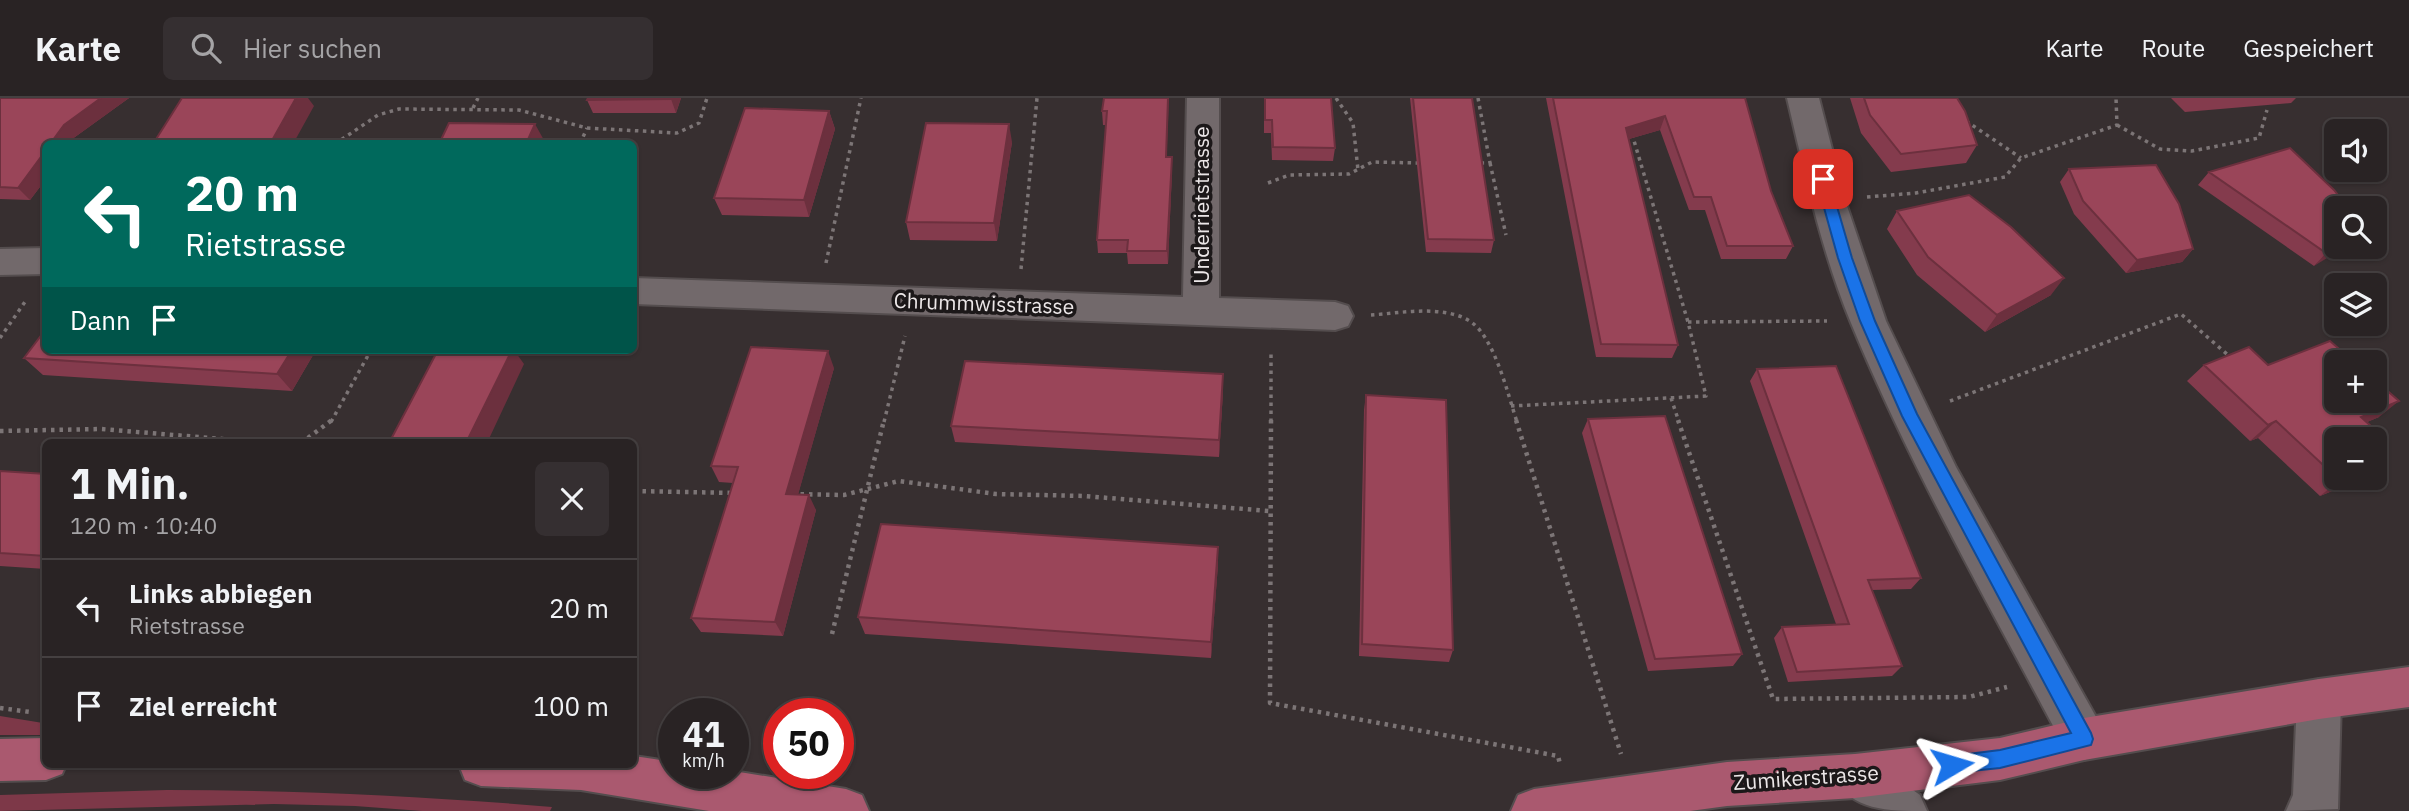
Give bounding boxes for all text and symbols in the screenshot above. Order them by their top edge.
search box [163,17,653,80]
text: Karte [35,27,121,70]
icon: search [187,29,225,67]
text: Hier suchen [243,31,382,65]
text: Karte [2045,32,2104,64]
text: Route [2142,32,2205,64]
text: Gespeichert [2243,32,2374,64]
map controls [2324,119,2387,490]
button: sound [2324,119,2387,182]
street label: Underrietstrasse [1187,126,1215,284]
pin [1793,149,1853,209]
icon: arrive [1804,160,1842,198]
text: 20 m [185,161,299,224]
icon: left [70,168,161,259]
button: search [2324,196,2387,259]
text: Rietstrasse [185,223,346,265]
button: layers [2324,273,2387,336]
street label: Chrummwisstrasse [893,286,1075,320]
icon: arrive [145,301,183,339]
text: Dann [70,303,131,337]
button: + [2324,350,2387,413]
button: − [2324,427,2387,490]
text: 1 Min. [70,456,190,511]
button: close [535,462,609,536]
text: 120 m · 10:40 [70,510,217,540]
text: Links abbiegen [129,576,312,610]
icon: left [70,589,108,627]
text: 20 m [549,591,609,625]
text: Rietstrasse [129,610,245,640]
icon: arrive [70,687,108,725]
text: Ziel erreicht [129,689,277,723]
text: 100 m [533,689,609,723]
speed limit sign: 50 [763,698,854,789]
text: 41 [682,711,725,757]
position arrow [1915,728,1989,802]
text: km/h [682,749,725,772]
street label: Zumikerstrasse [1732,758,1880,796]

